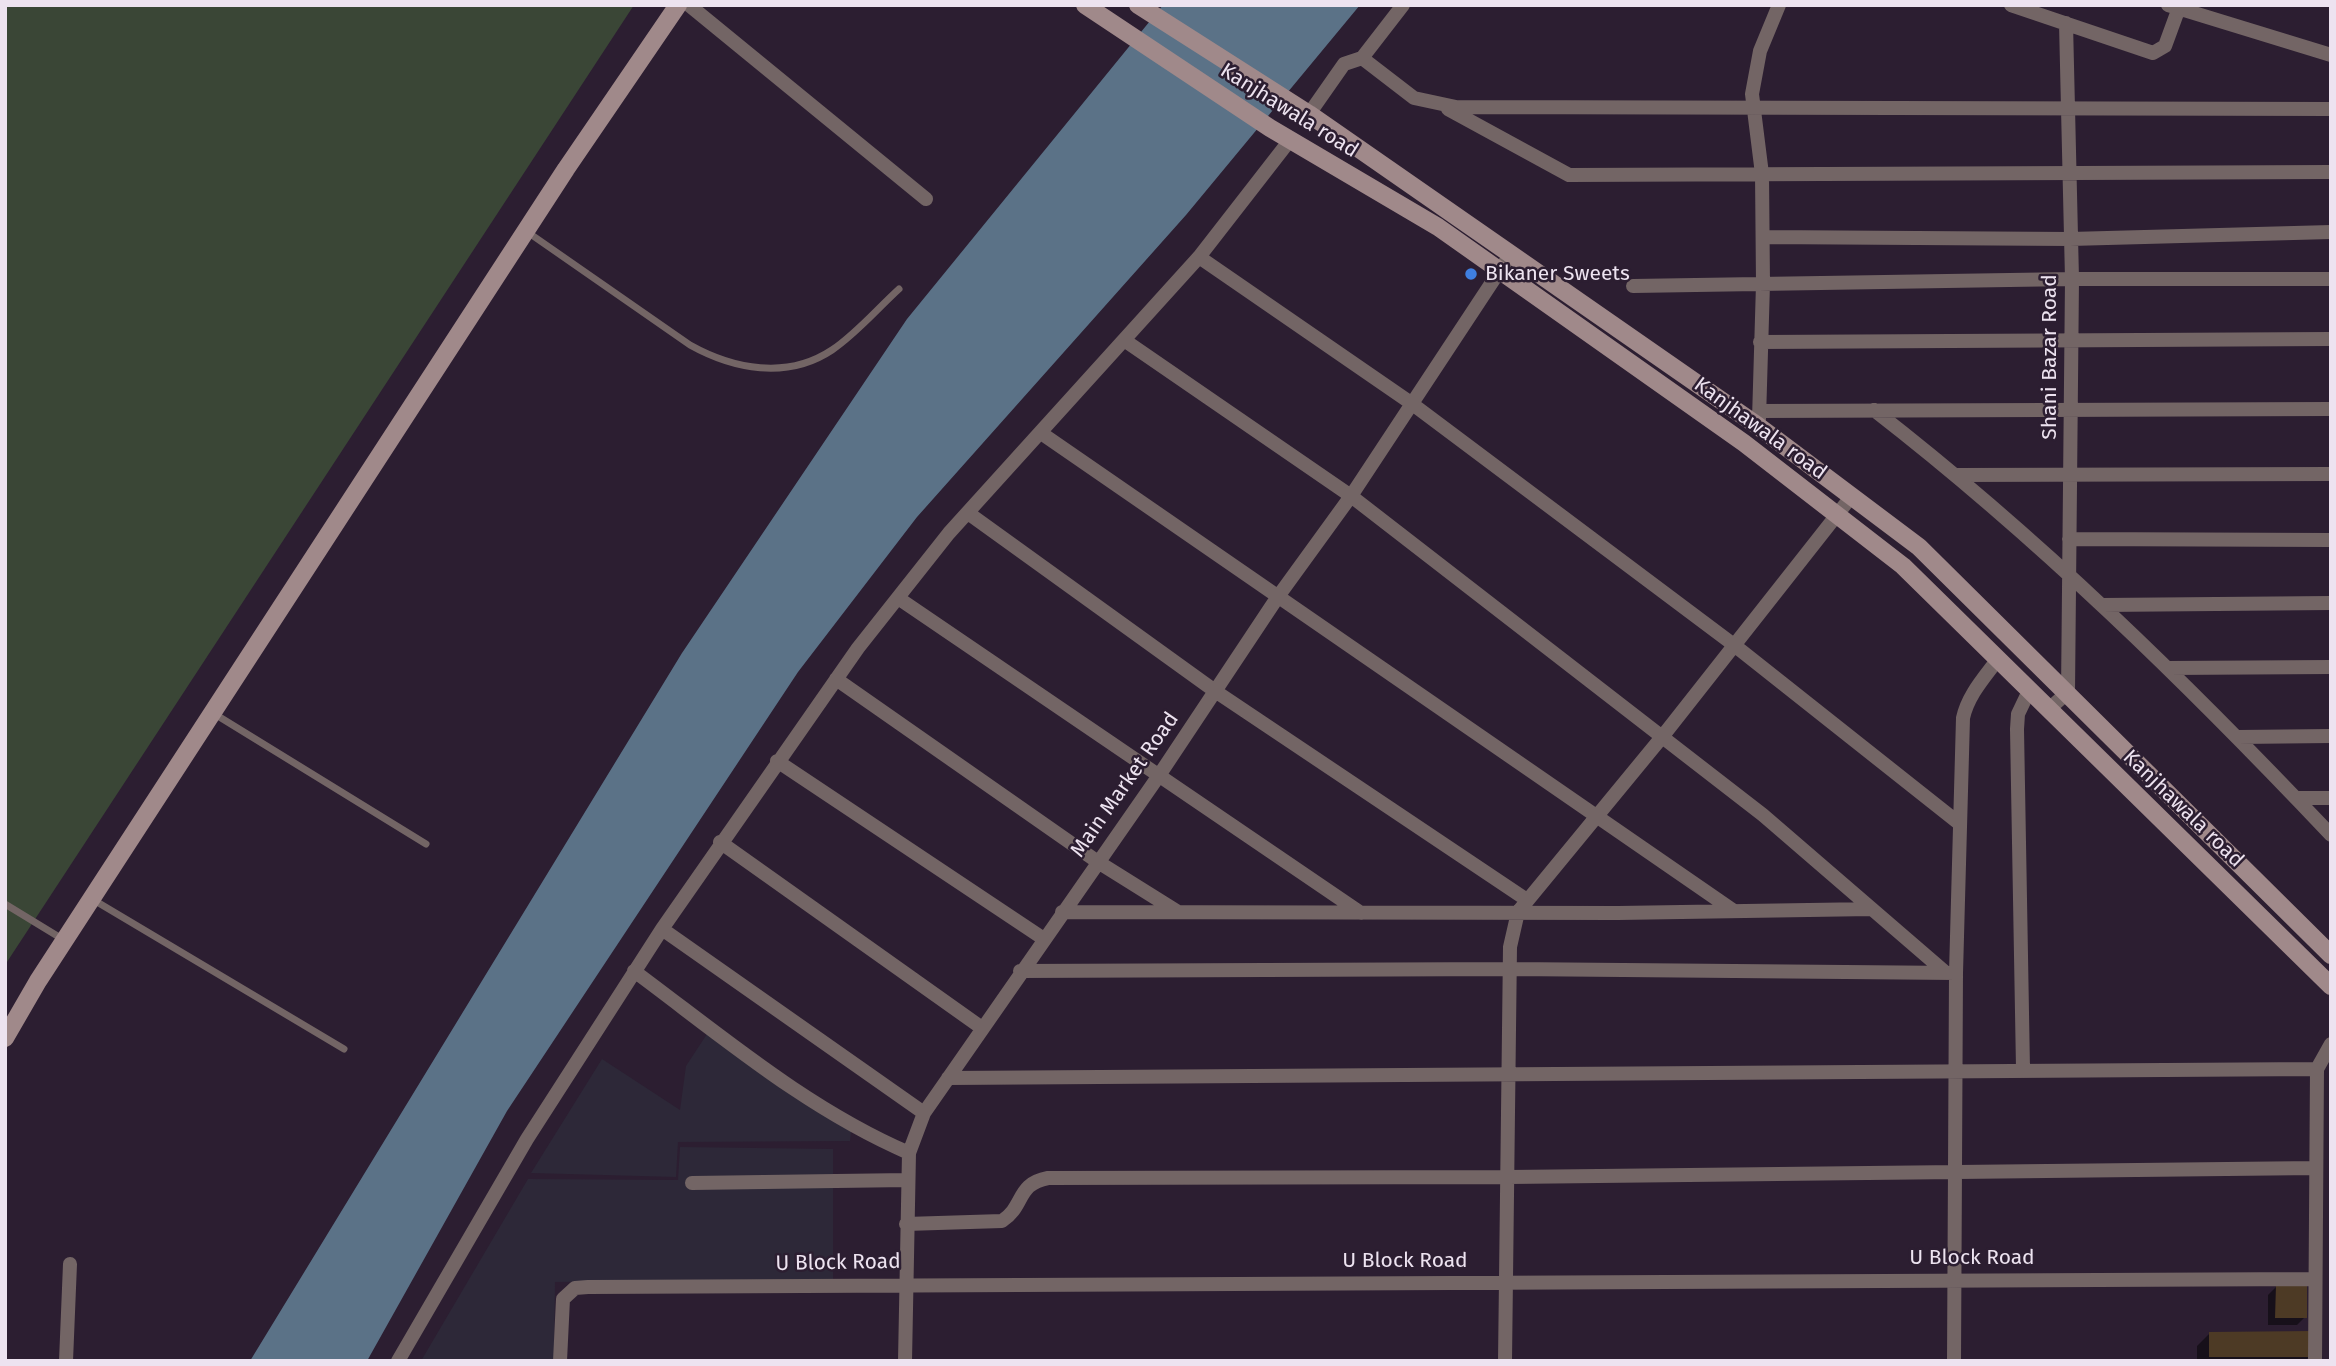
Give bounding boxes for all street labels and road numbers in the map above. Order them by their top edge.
street label: Kanjhawala road [1215,58,1363,164]
street label: Shani Bazar Road [2037,274,2063,440]
street label: Kanjhawala road [1689,372,1831,486]
street label: Main Market Road [1066,708,1184,862]
street label: Kanjhawala road [2117,745,2249,873]
street label: U Block Road [1909,1245,2035,1271]
street label: U Block Road [1342,1248,1468,1274]
street label: U Block Road [775,1249,901,1277]

